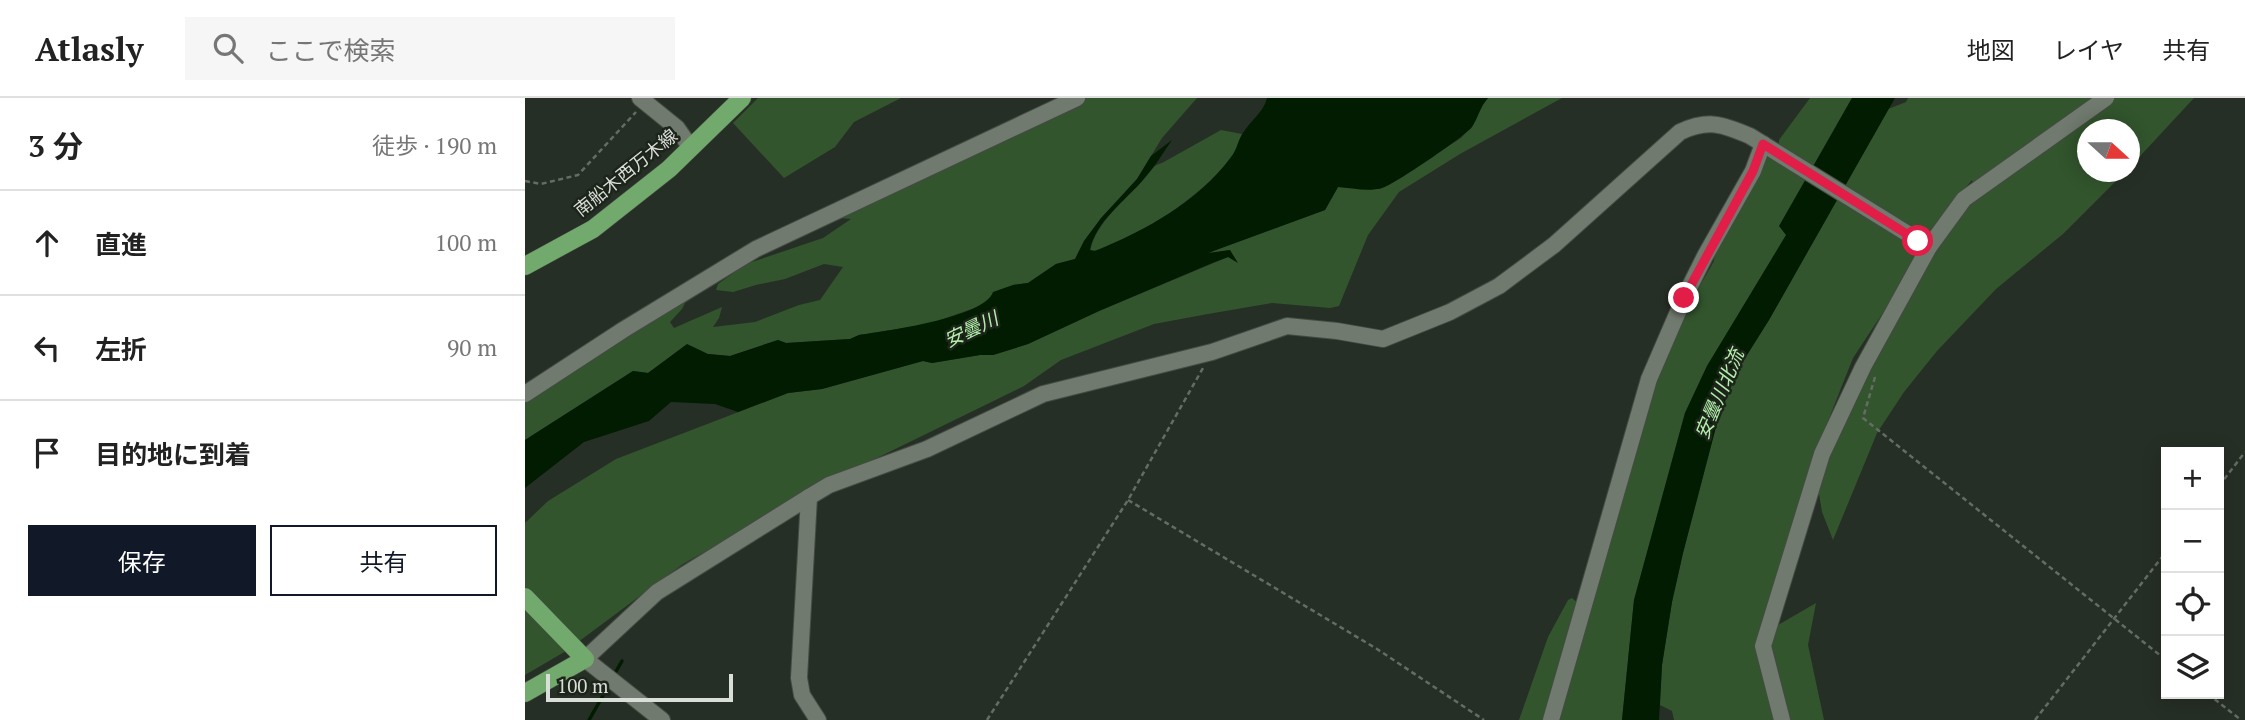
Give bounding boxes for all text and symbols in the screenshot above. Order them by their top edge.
search box [185,17,675,80]
text: Atlasly [35,27,143,70]
icon: search [209,29,247,67]
text: ここで検索 [265,33,395,67]
text: 地図 [1967,34,2015,66]
text: レイヤ [2053,34,2124,66]
text: 共有 [2162,34,2210,66]
north arrow [2077,119,2140,182]
street label: 南船木西万木線 [569,123,682,221]
text: 3 分 [28,126,83,166]
text: 徒歩 · 190 m [372,130,497,161]
icon: ahead [28,224,66,262]
route start [1902,225,1933,256]
text: 直進 [95,227,147,261]
text: 100 m [435,227,497,258]
route end [1668,282,1699,313]
water label: 安曇川 [940,304,1004,352]
icon: left [28,329,66,367]
text: 左折 [95,332,147,366]
text: 90 m [447,332,497,363]
water label: 安曇川北流 [1688,342,1750,442]
icon: arrive [28,434,66,472]
text: 目的地に到着 [95,437,251,471]
map controls [2161,447,2224,699]
button: + [2161,447,2224,510]
button: − [2161,510,2224,573]
button: 保存 [28,525,256,596]
button: 共有 [270,525,497,596]
button: locate [2161,573,2224,636]
button: layers [2161,636,2224,699]
scale bar [546,671,733,703]
text: 100 m [557,673,608,698]

